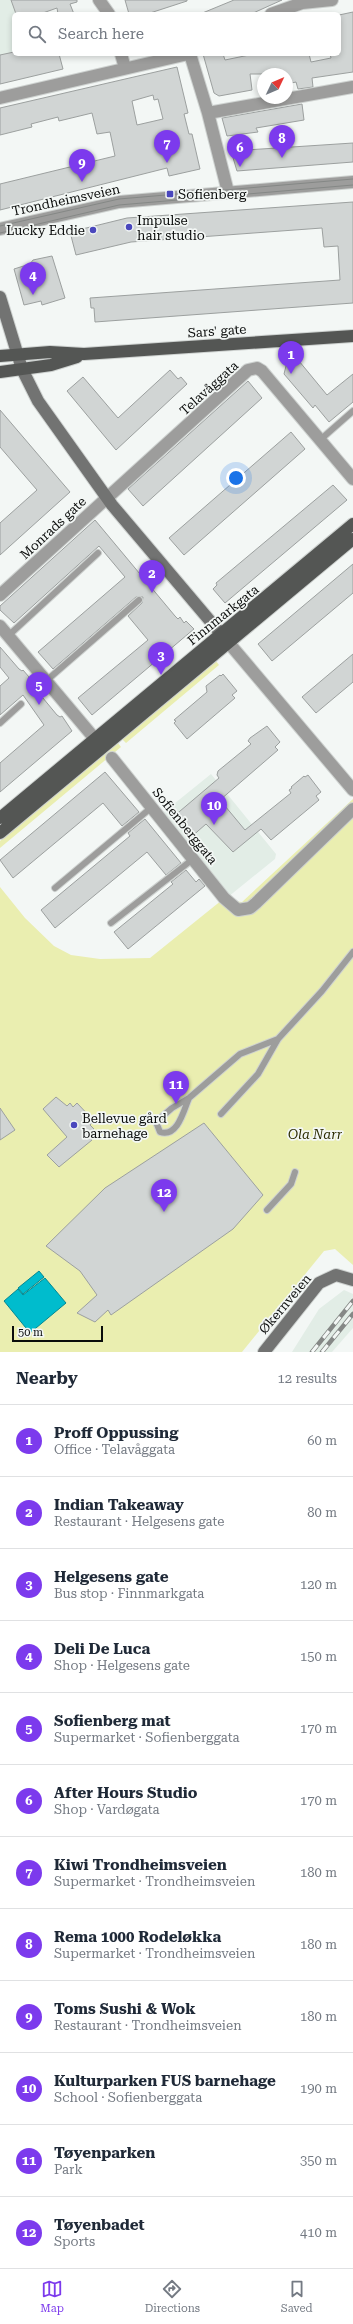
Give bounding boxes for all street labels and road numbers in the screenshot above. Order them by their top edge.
street label: Trondheimsveien [11,181,122,219]
street label: Sars' gate [187,321,247,341]
street label: Telavåggata [177,358,241,418]
street label: Monrads gate [17,494,89,562]
street label: Finnmarkgata [184,582,262,648]
street label: Sofienberggata [149,785,221,867]
street label: Økernveien [256,1271,315,1337]

